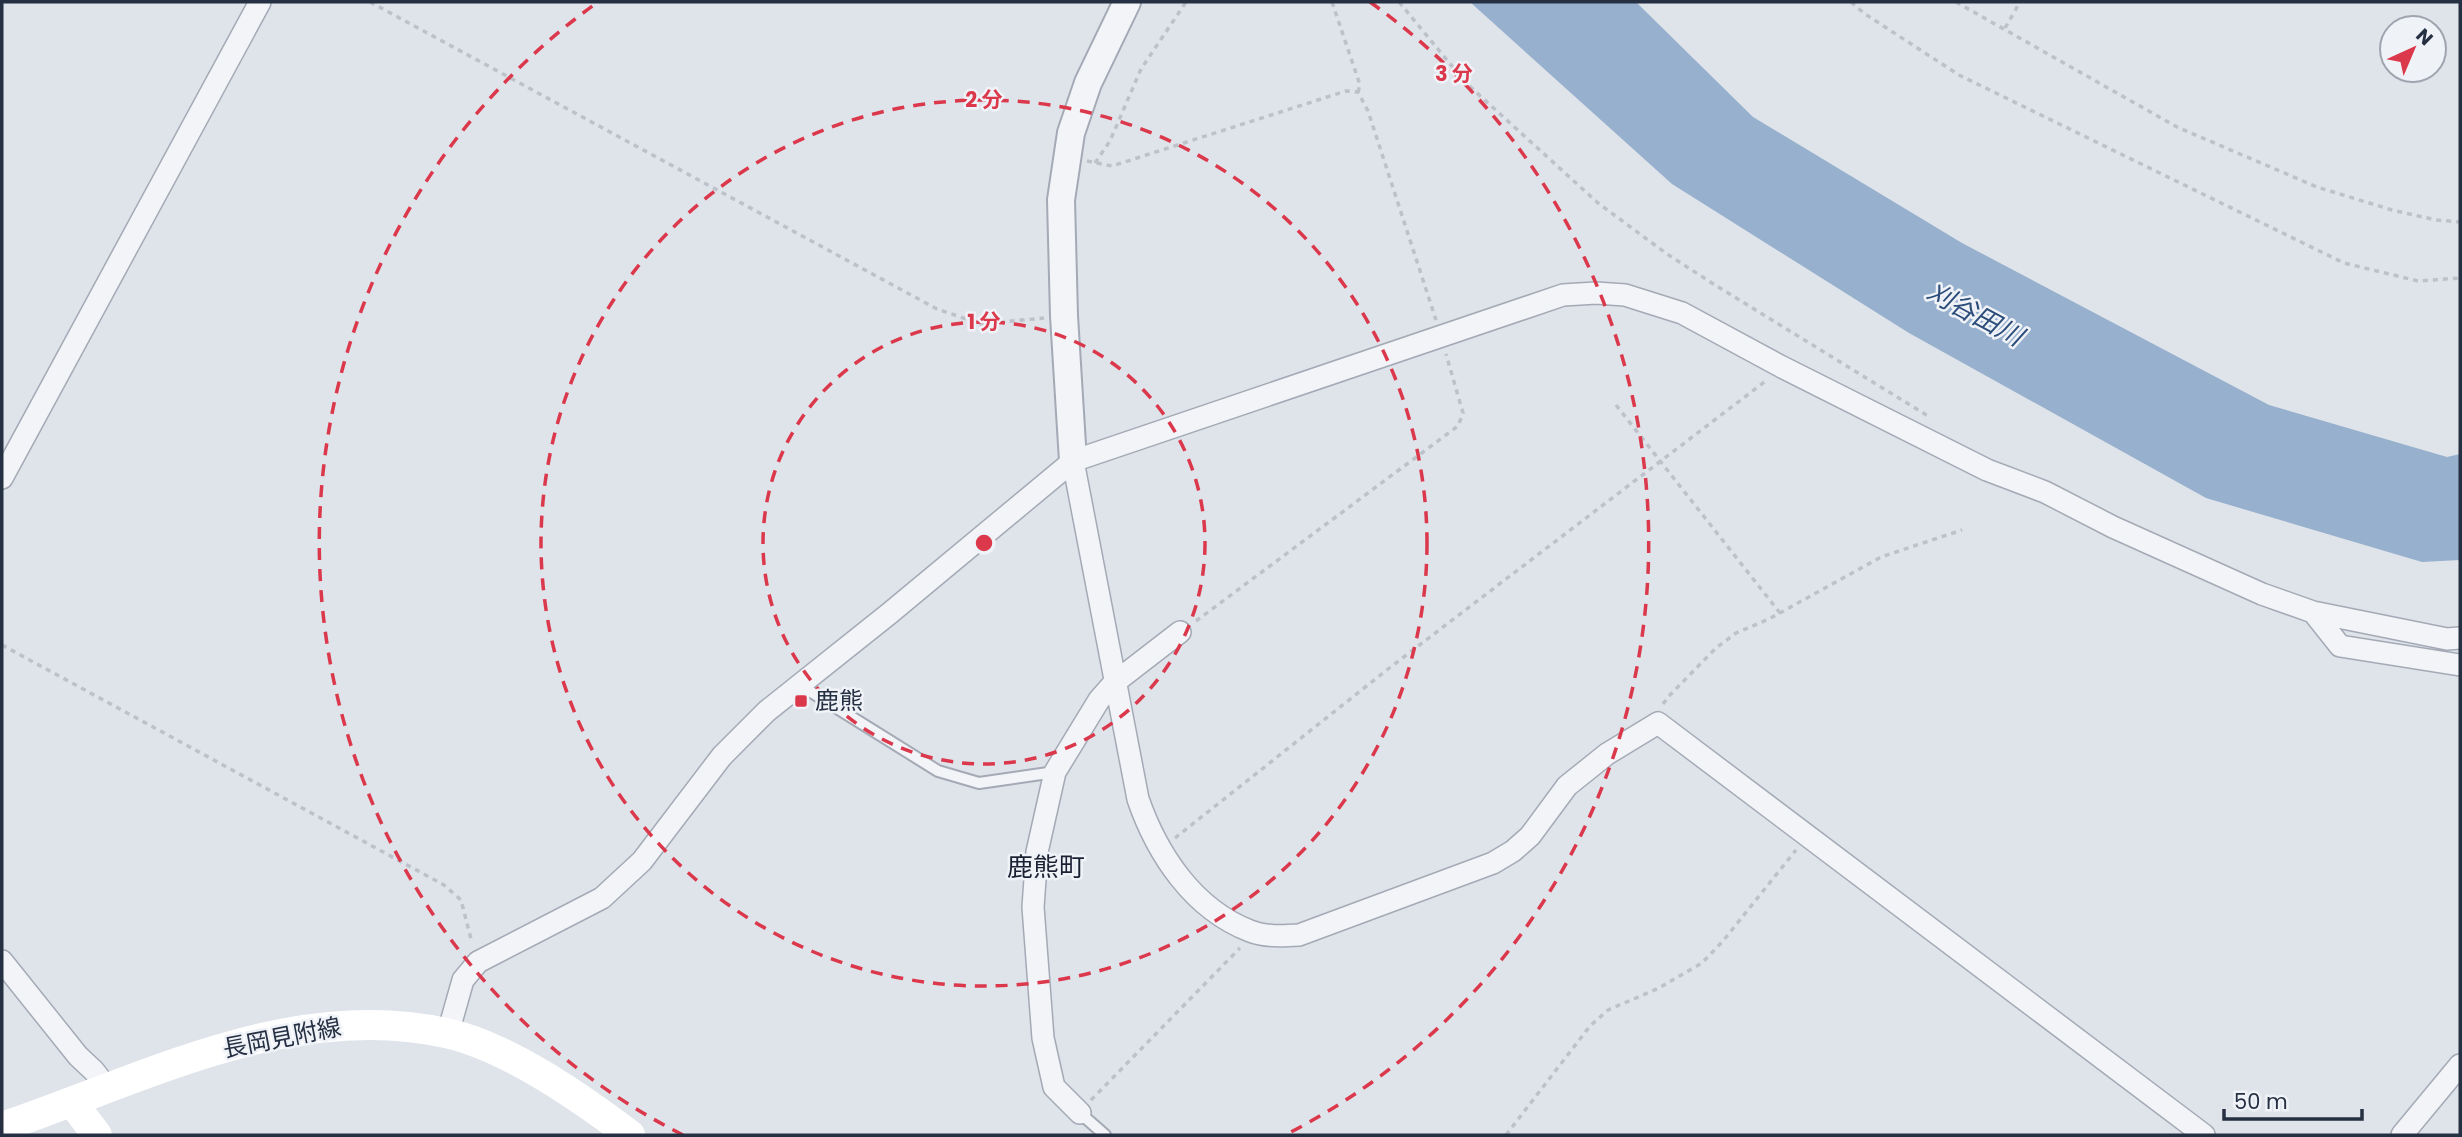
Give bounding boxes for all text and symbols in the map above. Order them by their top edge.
north arrow [2378,14,2448,84]
text: N [2410,22,2439,52]
text: 3 分 [1435,59,1473,88]
text: 2 分 [965,85,1003,114]
water label: 刈谷田川 [1921,274,2032,356]
text: 1 分 [967,307,1001,336]
centre of rings [972,531,996,555]
place label: 鹿熊 [815,684,863,717]
marker: 鹿熊 [793,693,809,709]
district label: 鹿熊町 [1007,849,1085,885]
street label: 長岡見附線 [220,1010,344,1065]
scale bar [2224,1078,2362,1122]
text: 50 m [2234,1087,2288,1116]

